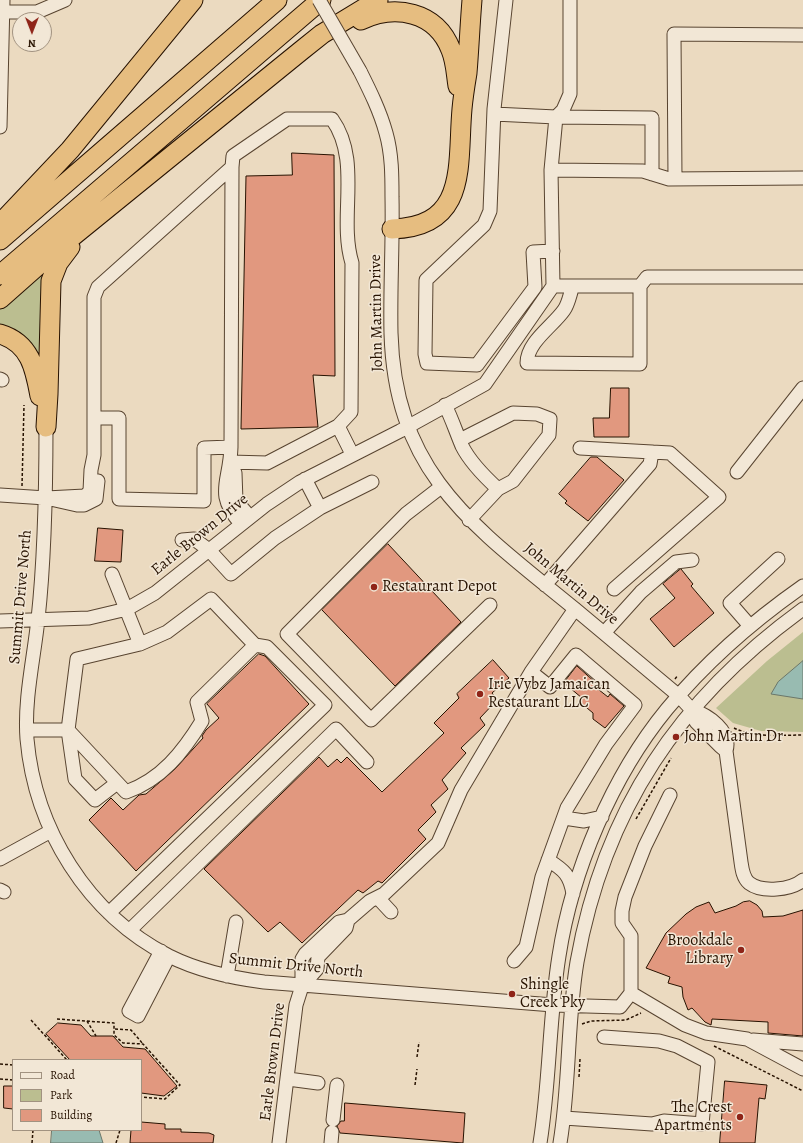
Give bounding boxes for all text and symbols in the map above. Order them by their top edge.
north arrow [12,12,52,52]
text: N [28,36,36,51]
street label: John Martin Drive [366,254,388,372]
street label: Earle Brown Drive [148,490,252,580]
street label: Summit Drive North [6,529,36,665]
street label: John Martin Drive [520,539,622,629]
place label: Restaurant Depot [382,577,497,597]
marker: Restaurant Depot [369,582,379,592]
place label: Irie Vybz Jamaican Restaurant LLC [488,675,610,713]
marker: Irie Vybz Jamaican Restaurant LLC [475,689,485,699]
place label: John Martin Dr [684,727,783,747]
marker: John Martin Dr [671,732,681,742]
place label: Brookdale Library [667,931,733,969]
marker: Brookdale Library [736,945,746,955]
street label: Summit Drive North [228,949,364,983]
place label: Shingle Creek Pky [520,975,585,1013]
marker: Shingle Creek Pky [507,989,517,999]
street label: Earle Brown Drive [256,1002,290,1122]
legend [12,1059,142,1131]
text: Road [50,1067,75,1083]
text: Park [50,1087,73,1103]
place label: The Crest Apartments [655,1098,732,1136]
text: Building [50,1107,92,1123]
marker: The Crest Apartments [735,1112,745,1122]

